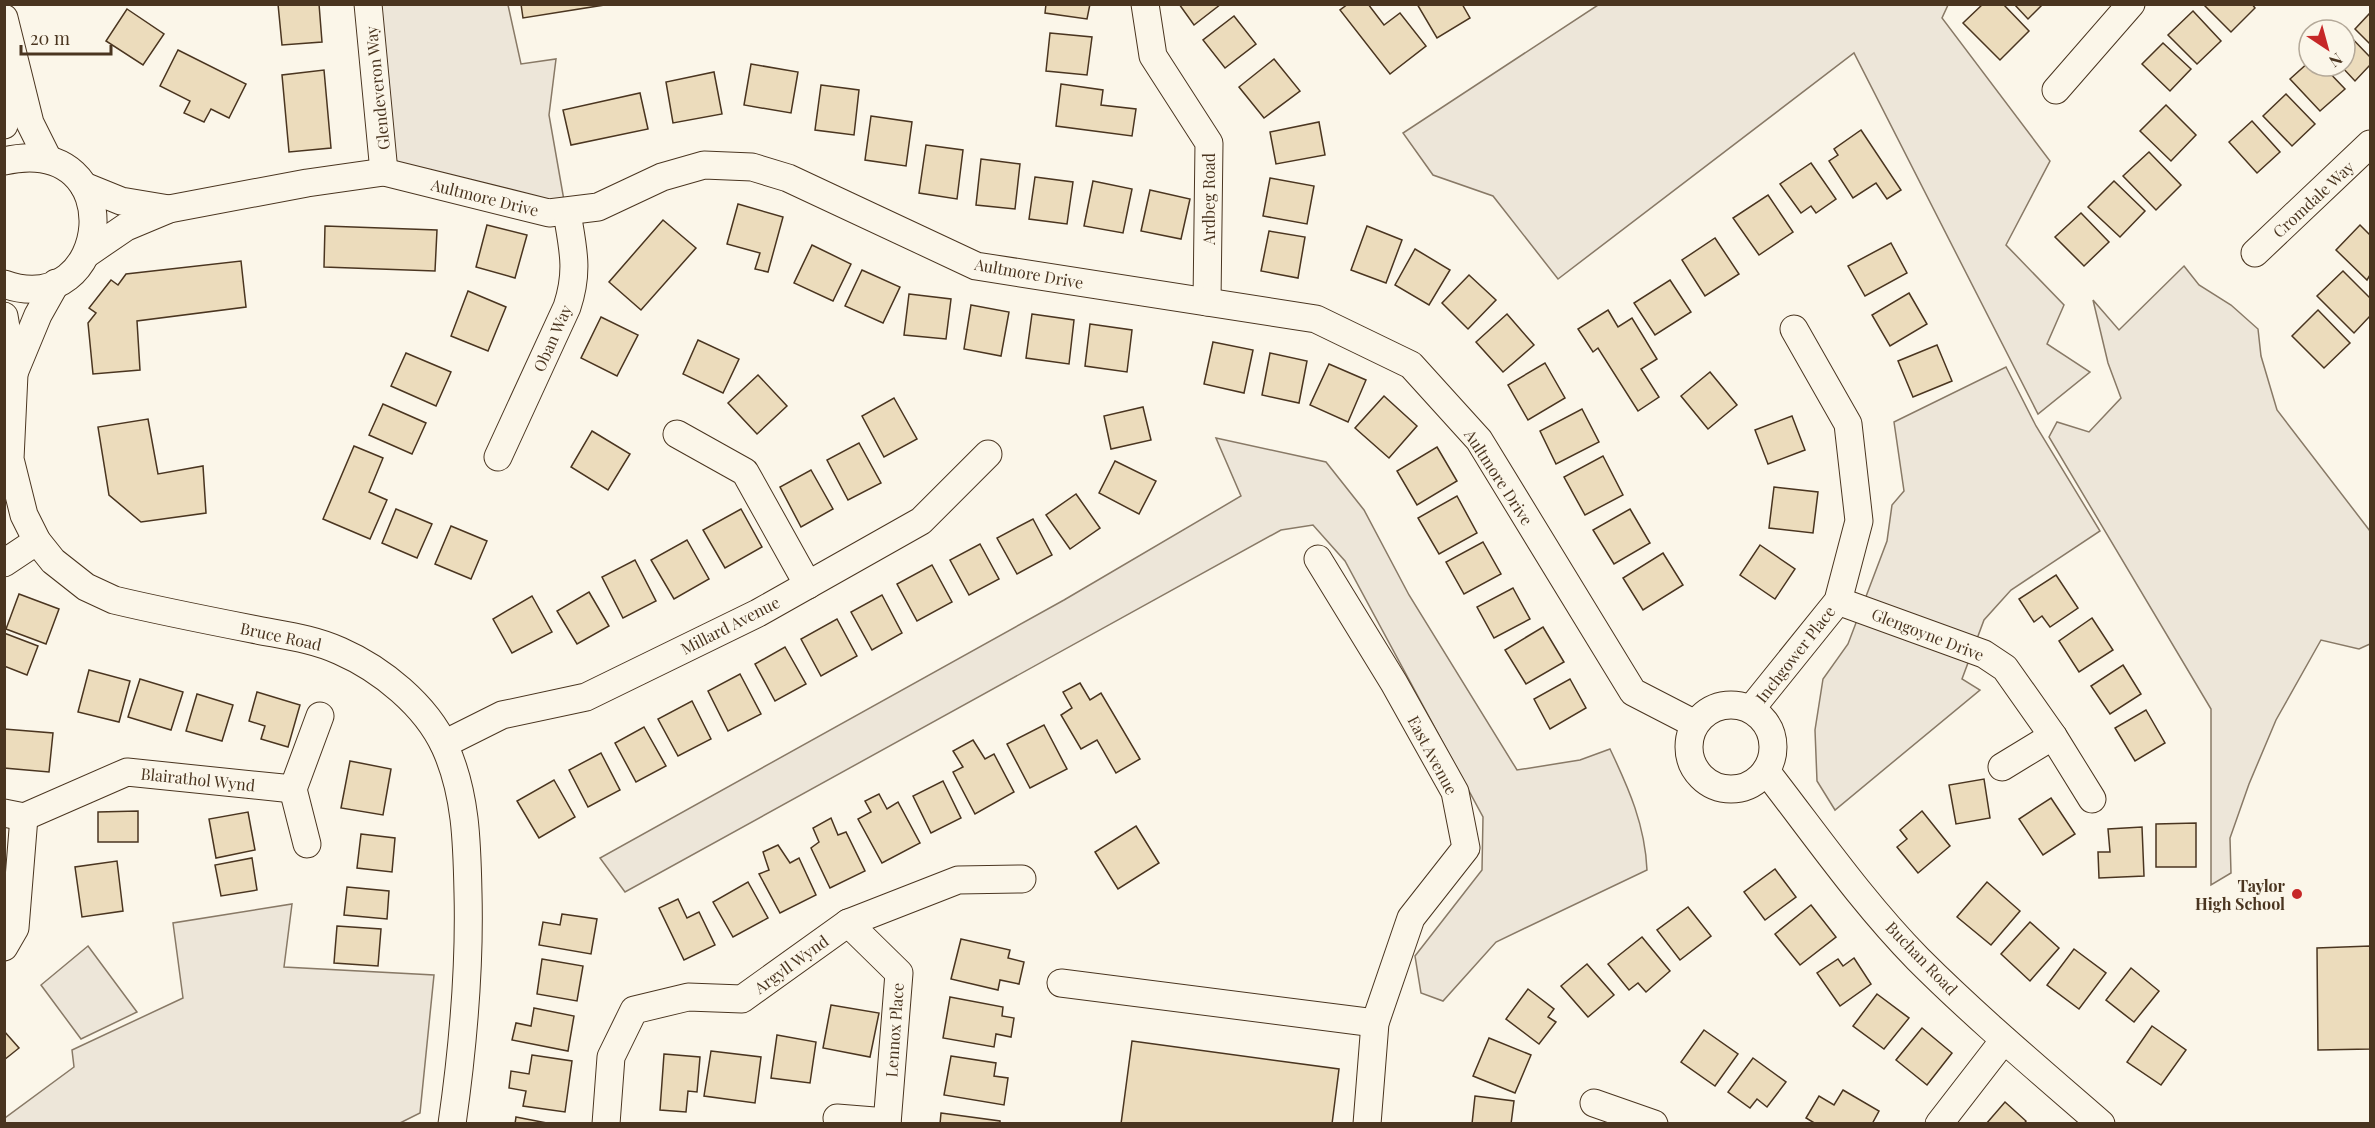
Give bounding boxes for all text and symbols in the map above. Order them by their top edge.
scale bar [21,18,111,56]
north arrow [2297,18,2357,78]
street label: Glendeveron Way [360,25,394,151]
text: 20 m [30,26,70,50]
text: N [2325,49,2347,73]
street label: Ardbeg Road [1198,153,1219,246]
street label: Cromdale Way [2268,156,2358,242]
street label: Aultmore Drive [428,173,541,221]
street label: Aultmore Drive [972,253,1085,293]
street label: Oban Way [528,301,576,375]
street label: Aultmore Drive [1460,424,1538,529]
street label: Millard Avenue [677,591,783,659]
street label: Inchgower Place [1751,601,1839,707]
street label: Glengoyne Drive [1869,603,1987,665]
street label: Bruce Road [238,617,324,655]
street label: East Avenue [1403,712,1463,798]
street label: Blairathol Wynd [140,763,256,795]
place label: Taylor High School [2195,875,2286,914]
marker: Taylor High School [2290,887,2304,901]
street label: Buchan Road [1882,917,1962,999]
street label: Argyll Wynd [749,930,832,999]
street label: Lennox Place [880,982,908,1078]

